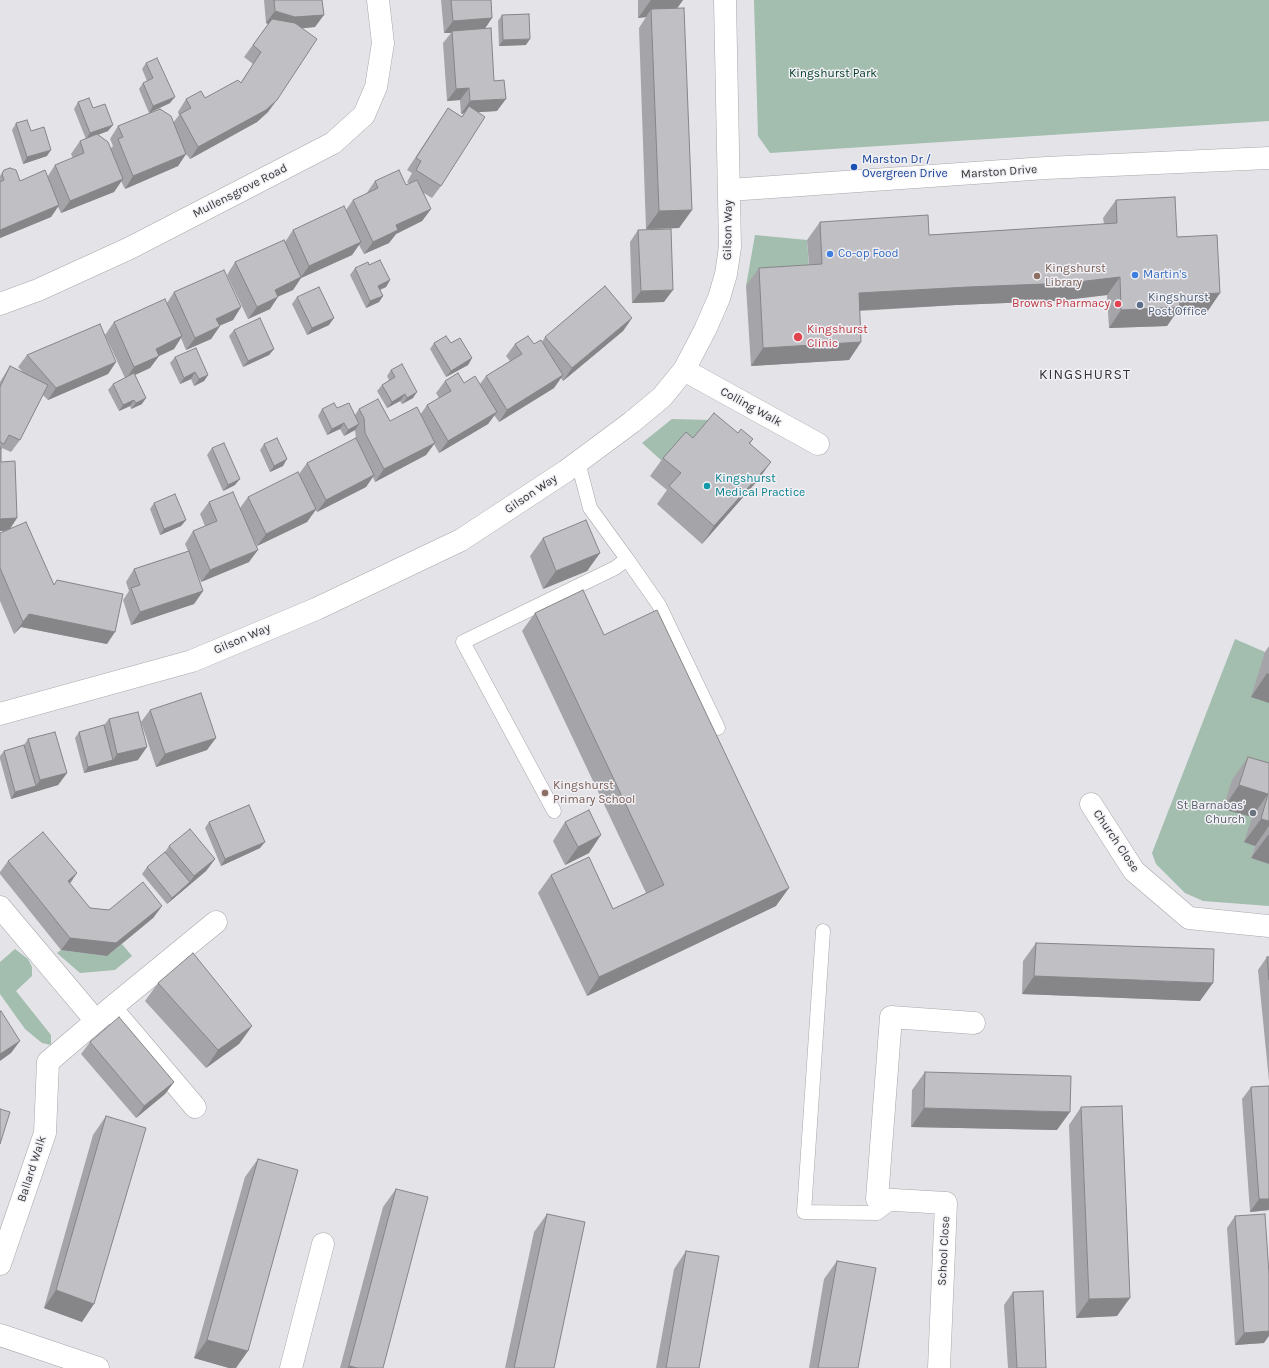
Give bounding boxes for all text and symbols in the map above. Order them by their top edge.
park label: Kingshurst Park [789,67,877,81]
place label: Marston Dr / Overgreen Drive [862,153,948,181]
street label: Mullensgrove Road [190,161,290,221]
marker: Marston Dr / Overgreen Drive [849,162,859,172]
street label: Marston Drive [960,162,1038,182]
street label: Gilson Way [720,200,736,260]
place label: Co-op Food [838,247,899,261]
marker: Co-op Food [825,249,835,259]
place label: Kingshurst Library [1045,262,1106,290]
place label: Martin's [1143,268,1187,282]
marker: Martin's [1130,270,1140,280]
marker: Kingshurst Library [1032,271,1042,281]
place label: Kingshurst Post Office [1148,291,1209,319]
place label: Browns Pharmacy [1012,297,1110,311]
marker: Browns Pharmacy [1113,299,1123,309]
marker: Kingshurst Post Office [1135,300,1145,310]
place label: Kingshurst Clinic [807,323,868,351]
marker: Kingshurst Clinic [792,331,804,343]
district label: KINGSHURST [1039,367,1131,383]
street label: Colling Walk [718,384,784,430]
street label: Gilson Way [502,471,560,517]
place label: Kingshurst Medical Practice [715,472,805,500]
marker: Kingshurst Medical Practice [702,481,712,491]
street label: Gilson Way [211,621,273,657]
place label: Kingshurst Primary School [553,779,635,807]
marker: Kingshurst Primary School [540,788,550,798]
place label: St Barnabas' Church [1176,799,1245,827]
street label: Church Close [1090,807,1142,875]
marker: St Barnabas' Church [1248,808,1258,818]
street label: Ballard Walk [15,1134,49,1204]
street label: School Close [935,1216,953,1286]

